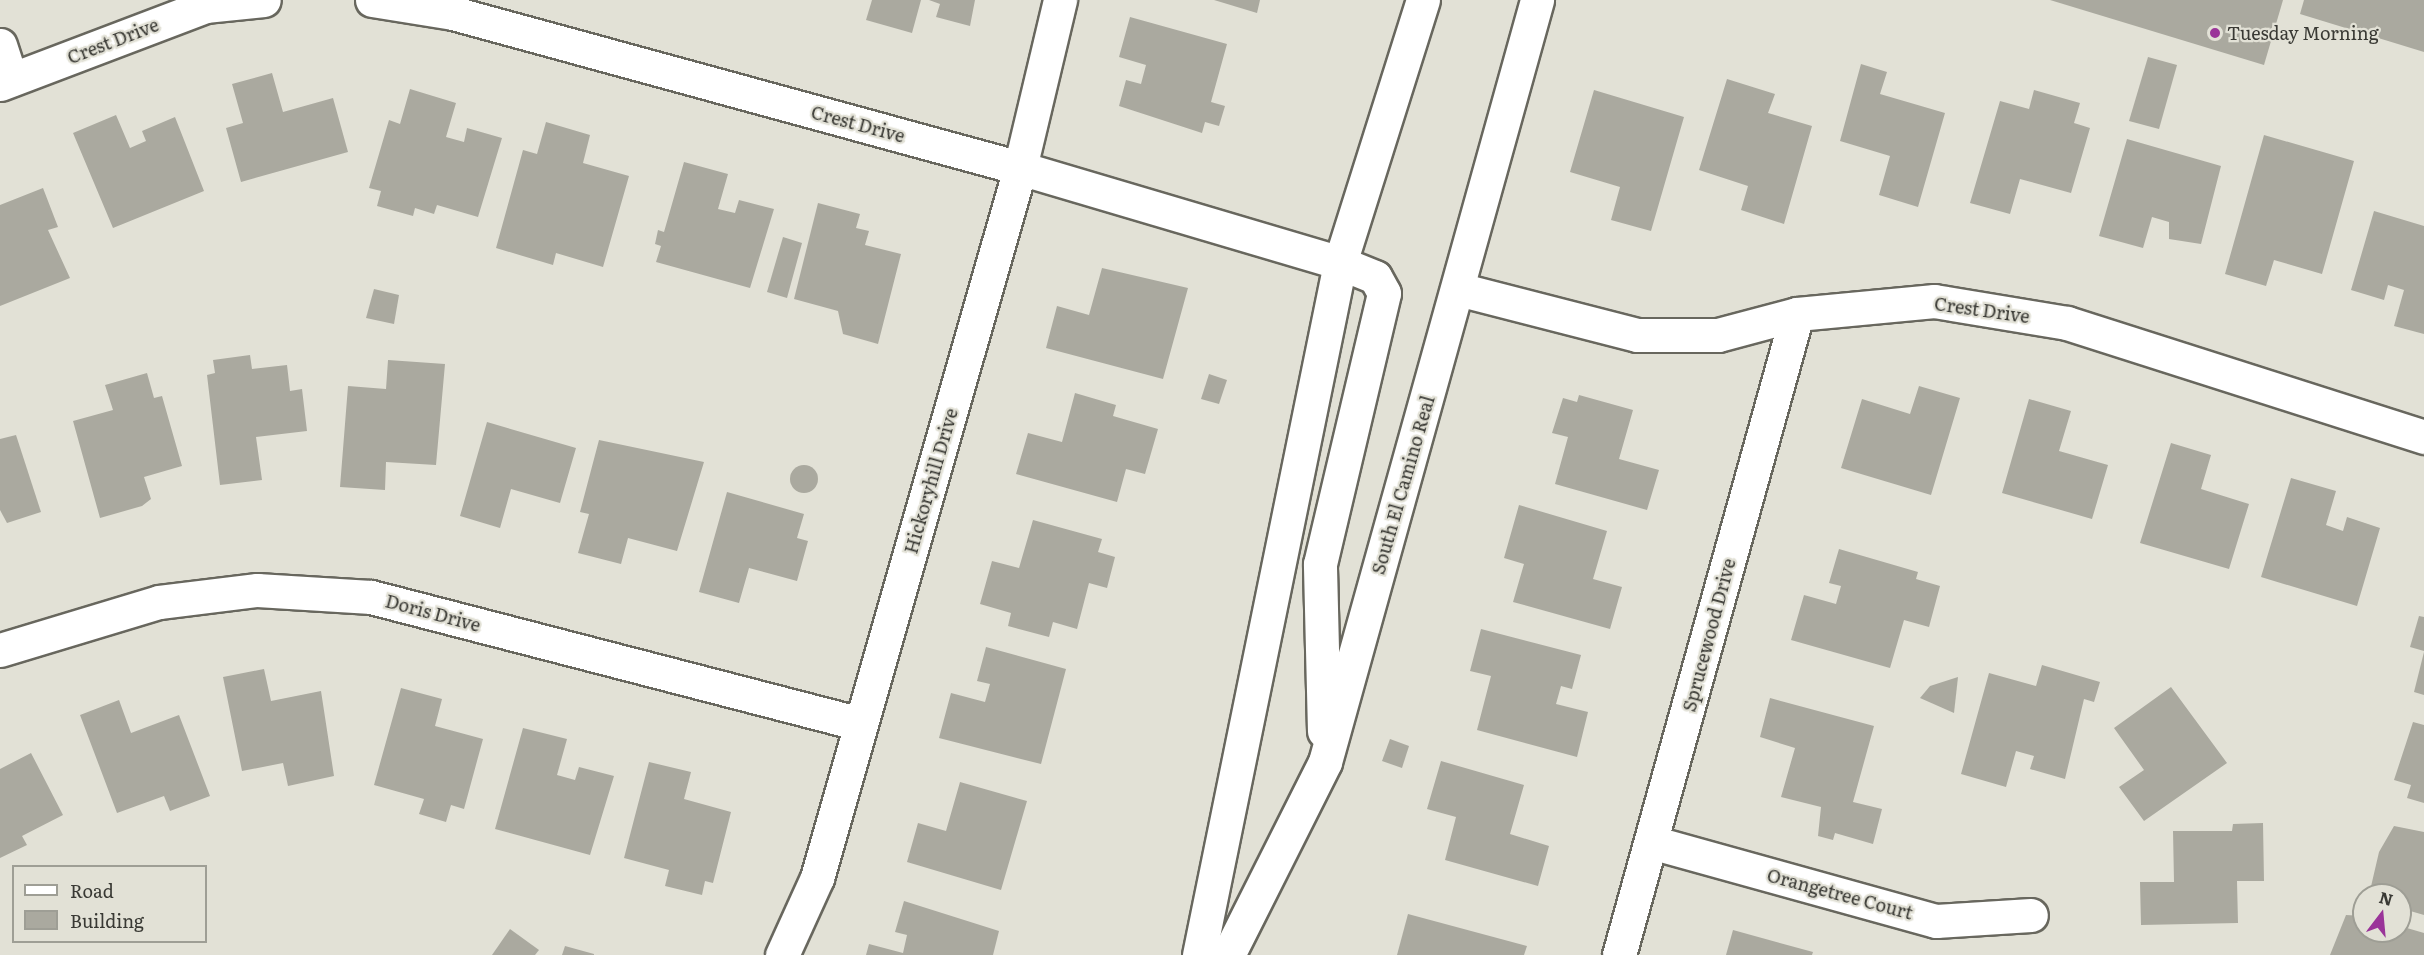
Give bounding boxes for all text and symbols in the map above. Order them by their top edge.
street label: Crest Drive [64,14,162,68]
place label: Tuesday Morning [2227,22,2379,44]
marker: Tuesday Morning [2208,26,2222,40]
street label: Crest Drive [809,101,907,147]
street label: Crest Drive [1933,293,2031,327]
street label: South El Camino Real [1367,393,1439,577]
street label: Hickoryhill Drive [900,406,962,556]
street label: Sprucewood Drive [1678,556,1740,714]
street label: Doris Drive [383,590,483,636]
street label: Orangetree Court [1765,864,1915,924]
legend [12,865,207,943]
text: Road [70,877,114,904]
north arrow [2352,883,2412,943]
text: N [2377,884,2396,911]
text: Building [70,907,144,934]

